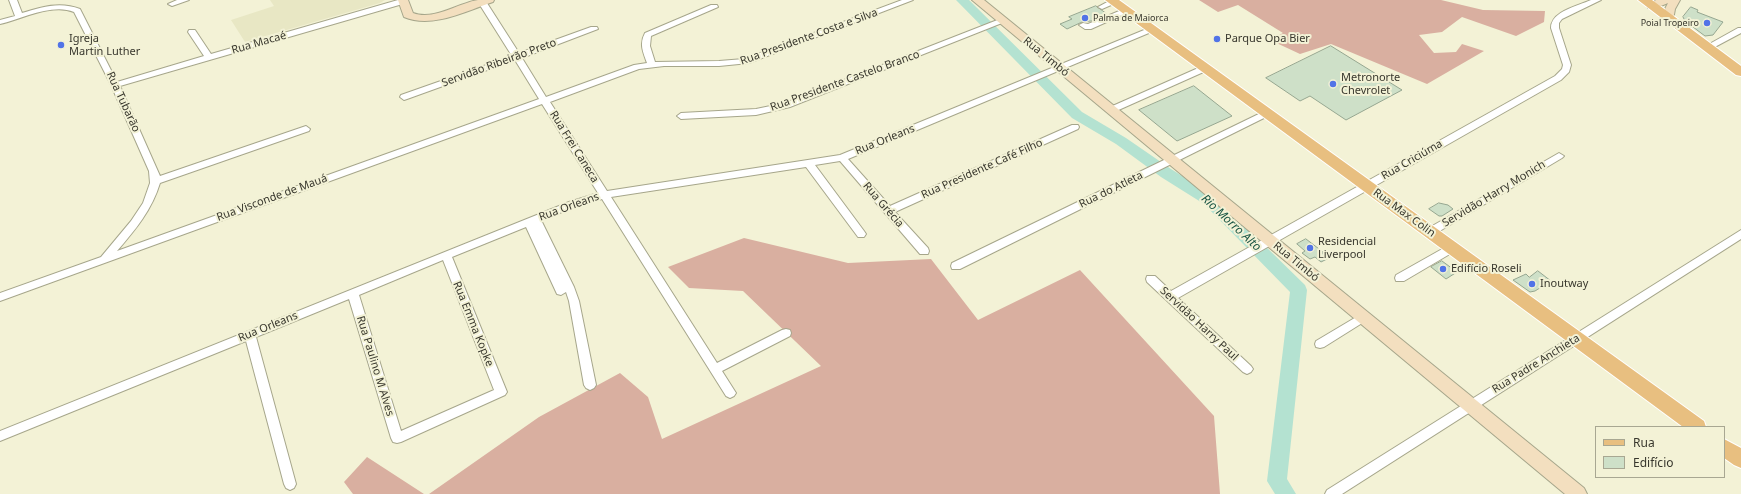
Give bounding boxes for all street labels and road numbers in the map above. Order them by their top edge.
street label: Rua Presidente Costa e Silva [739,6,879,68]
street label: Rua Macaé [230,29,288,57]
street label: Rua Timbó [1020,34,1072,80]
street label: Servidão Ribeirão Preto [440,36,558,90]
street label: Rua Presidente Castelo Branco [768,48,922,114]
street label: Rua Tubarão [103,70,143,134]
street label: Rua Frei Caneca [547,109,601,185]
street label: Rua Orleans [853,122,917,158]
street label: Rua Presidente Café Filho [919,136,1045,202]
street label: Rua Criciúma [1379,137,1445,183]
street label: Servidão Harry Monich [1440,158,1548,230]
street label: Rua do Atleta [1077,169,1145,211]
street label: Rua Visconde de Mauá [215,172,329,224]
street label: Rua Grécia [860,180,906,230]
street label: Rua Max Colin [1370,186,1438,240]
street label: Rua Orleans [537,190,601,224]
street label: Rua Timbó [1270,239,1322,285]
street label: Rua Emma Kopke [450,279,496,369]
street label: Servidão Harry Paul [1157,284,1241,364]
street label: Rua Orleans [236,309,300,345]
street label: Rua Paulino M Alves [353,314,397,418]
street label: Rua Padre Anchieta [1490,332,1582,396]

